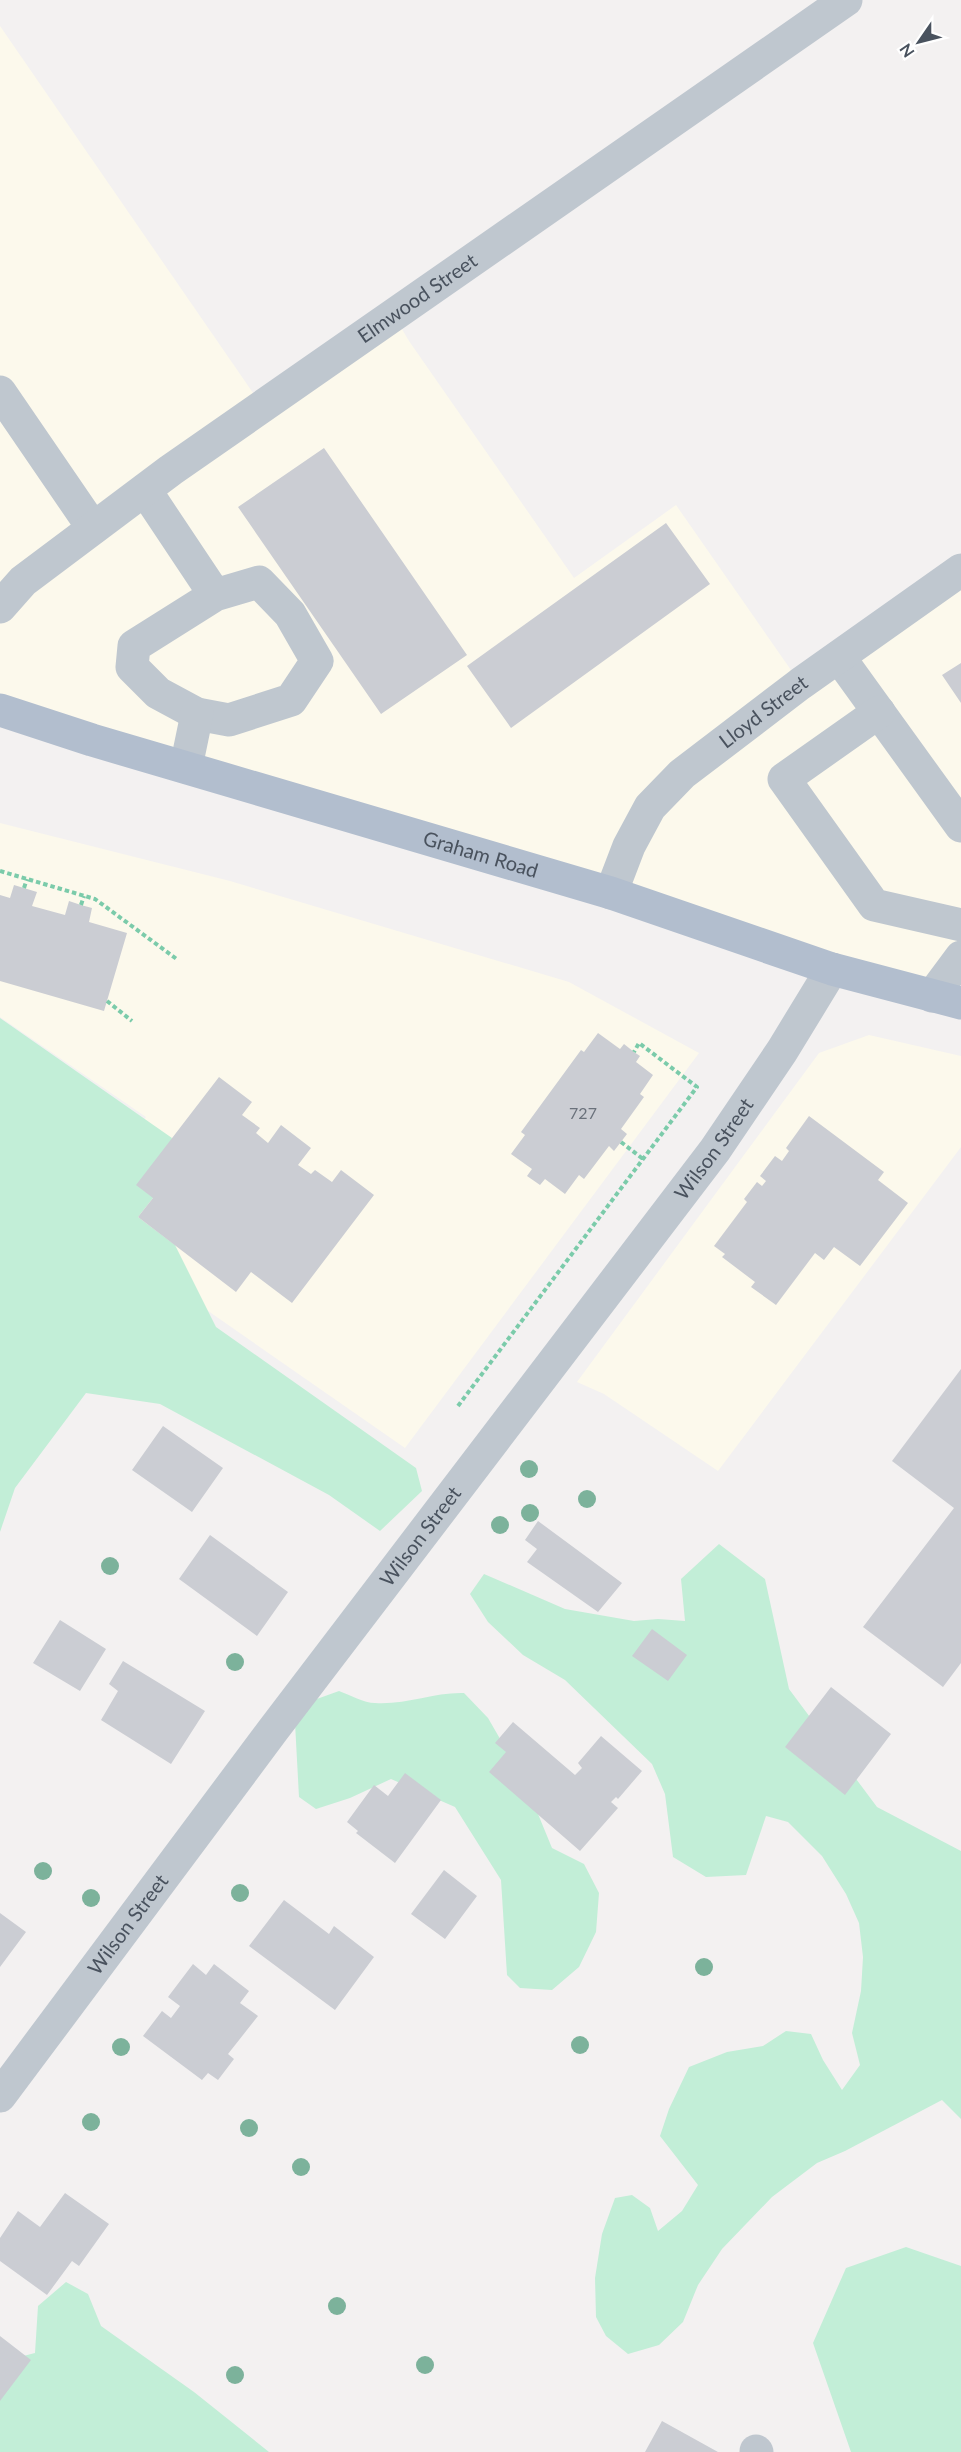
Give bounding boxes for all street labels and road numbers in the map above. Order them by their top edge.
street label: Elmwood Street [353,248,481,347]
street label: Lloyd Street [714,670,812,753]
street label: Graham Road [421,825,541,882]
street label: Wilson Street [669,1093,758,1204]
street label: Wilson Street [374,1481,465,1590]
street label: Wilson Street [82,1869,172,1979]

